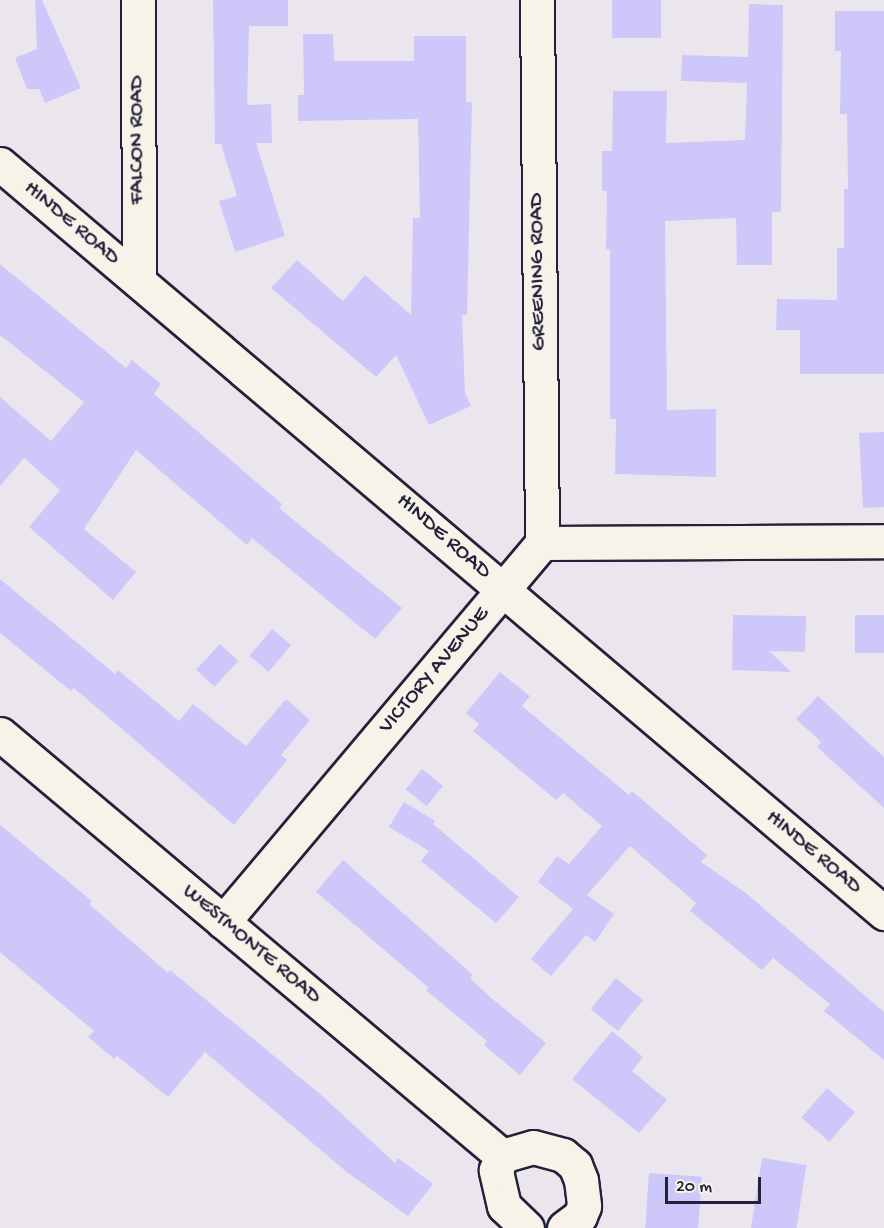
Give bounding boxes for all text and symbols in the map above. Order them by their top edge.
street label: FALCON ROAD [125,75,151,205]
street label: HINDE ROAD [17,176,125,272]
street label: GREENING ROAD [524,193,554,351]
street label: HINDE ROAD [390,488,496,586]
street label: VICTORY AVENUE [374,602,496,740]
street label: HINDE ROAD [759,805,867,901]
street label: WESTMONTE ROAD [176,879,326,1011]
scale bar [668,1165,764,1203]
text: 20 m [676,1177,712,1198]

